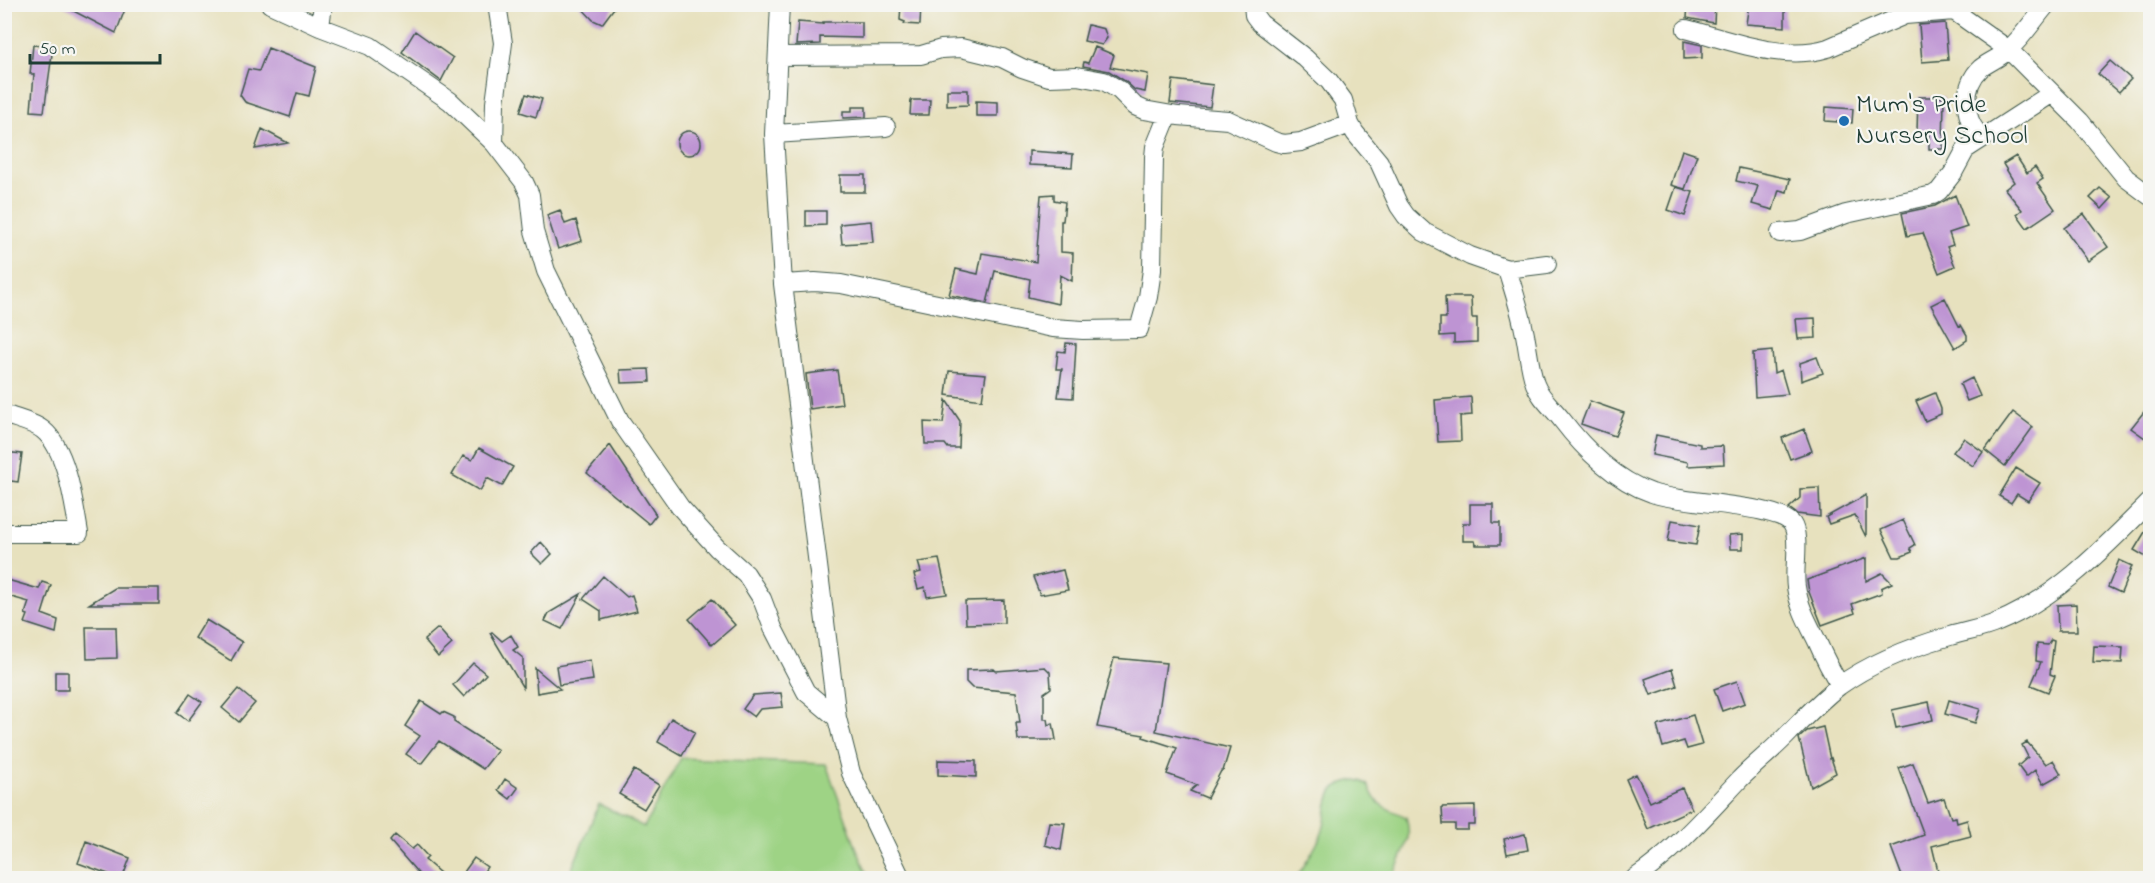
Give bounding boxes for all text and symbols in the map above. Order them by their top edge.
scale bar [30,27,160,65]
text: 50 m [39,37,76,63]
place label: Mum's Pride Nursery School [1856,86,2028,156]
marker: Mum's Pride Nursery School [1837,114,1851,128]

